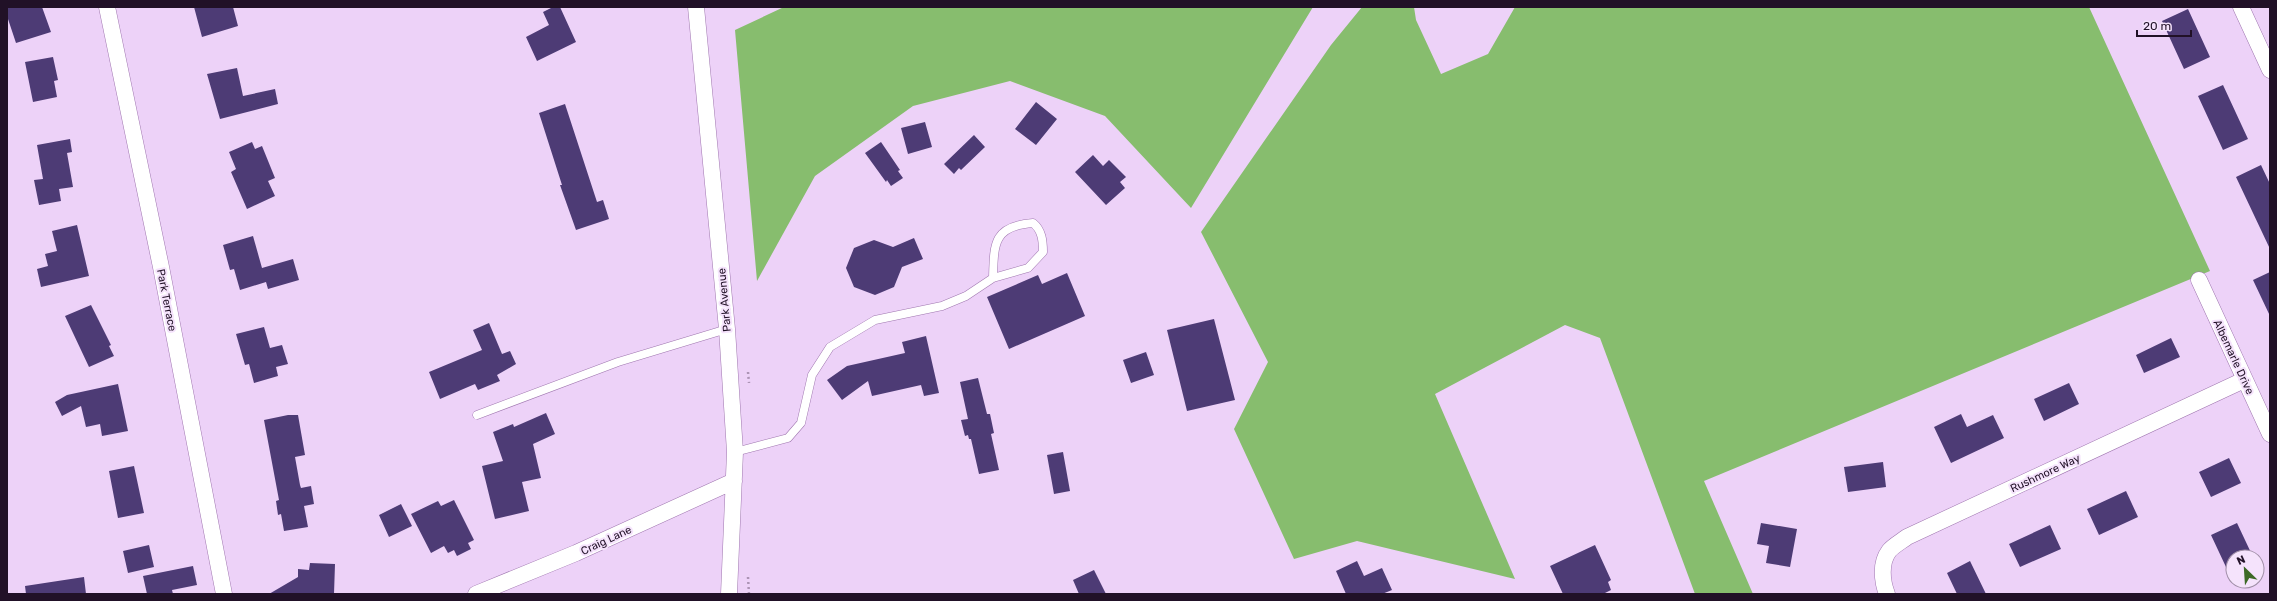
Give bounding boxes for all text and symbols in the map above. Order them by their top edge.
scale bar [2137,12,2191,38]
text: 20 m [2143,19,2171,33]
street label: Park Terrace [154,268,179,332]
street label: Park Avenue [715,268,734,332]
street label: Albemarle Drive [2211,318,2257,397]
street label: Rushmore Way [2008,452,2082,495]
street label: Craig Lane [579,523,634,558]
north arrow [2225,549,2265,589]
text: N [2235,553,2247,568]

